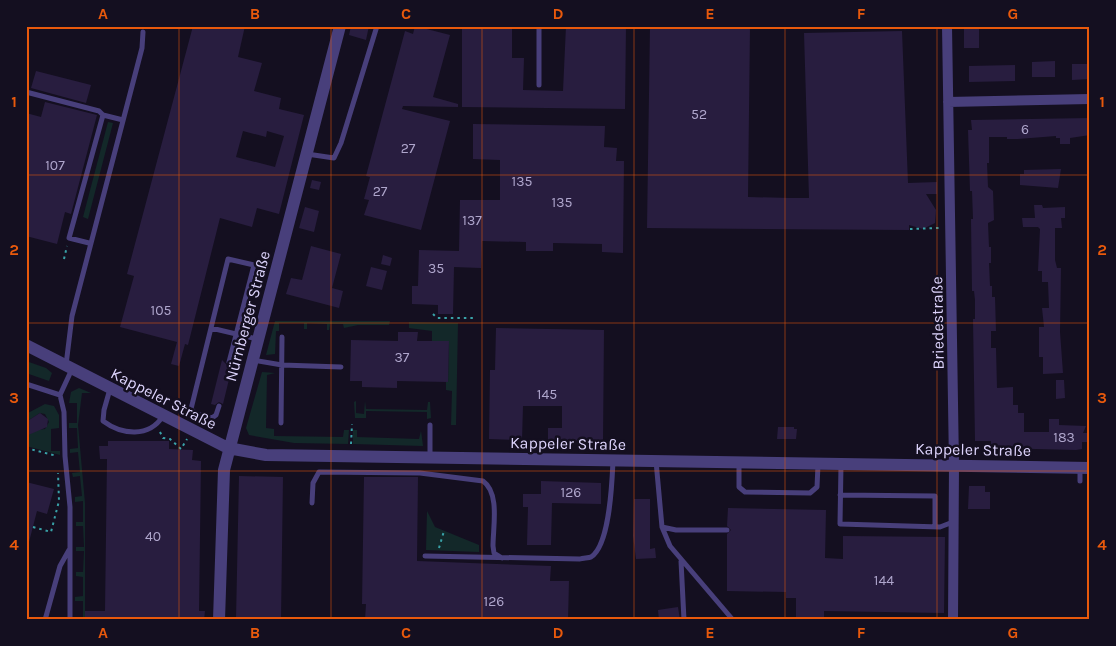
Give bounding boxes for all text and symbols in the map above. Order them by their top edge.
text: A [98,4,108,23]
text: B [250,4,260,23]
text: C [401,4,411,23]
text: D [553,4,564,23]
text: E [705,4,715,23]
text: F [857,4,866,23]
text: G [1008,4,1018,23]
text: 1 [11,92,17,111]
text: 1 [1099,92,1105,111]
house number: 52 [691,106,707,123]
house number: 6 [1021,121,1029,138]
house number: 27 [401,140,416,157]
house number: 107 [45,157,65,174]
house number: 135 [512,173,532,190]
house number: 27 [373,183,388,200]
house number: 135 [552,194,572,211]
house number: 137 [462,212,482,229]
text: 2 [9,240,19,259]
text: 2 [1097,240,1107,259]
street label: Nürnberger Straße [221,249,274,384]
house number: 35 [428,260,444,277]
street label: Briedestraße [927,276,948,370]
house number: 105 [151,302,172,319]
house number: 37 [395,349,410,366]
street label: Kappeler Straße [108,364,220,433]
house number: 145 [537,386,557,403]
text: 3 [9,388,19,407]
text: 3 [1097,388,1107,407]
house number: 183 [1053,429,1075,446]
street label: Kappeler Straße [510,433,626,454]
street label: Kappeler Straße [915,439,1031,460]
house number: 126 [561,484,581,501]
house number: 40 [145,528,161,545]
text: 4 [9,535,19,554]
text: 4 [1097,535,1107,554]
house number: 144 [874,572,894,589]
house number: 126 [484,593,504,610]
text: A [98,623,108,642]
text: B [250,623,260,642]
text: C [401,623,411,642]
text: D [553,623,564,642]
text: E [705,623,715,642]
text: F [857,623,866,642]
text: G [1008,623,1018,642]

